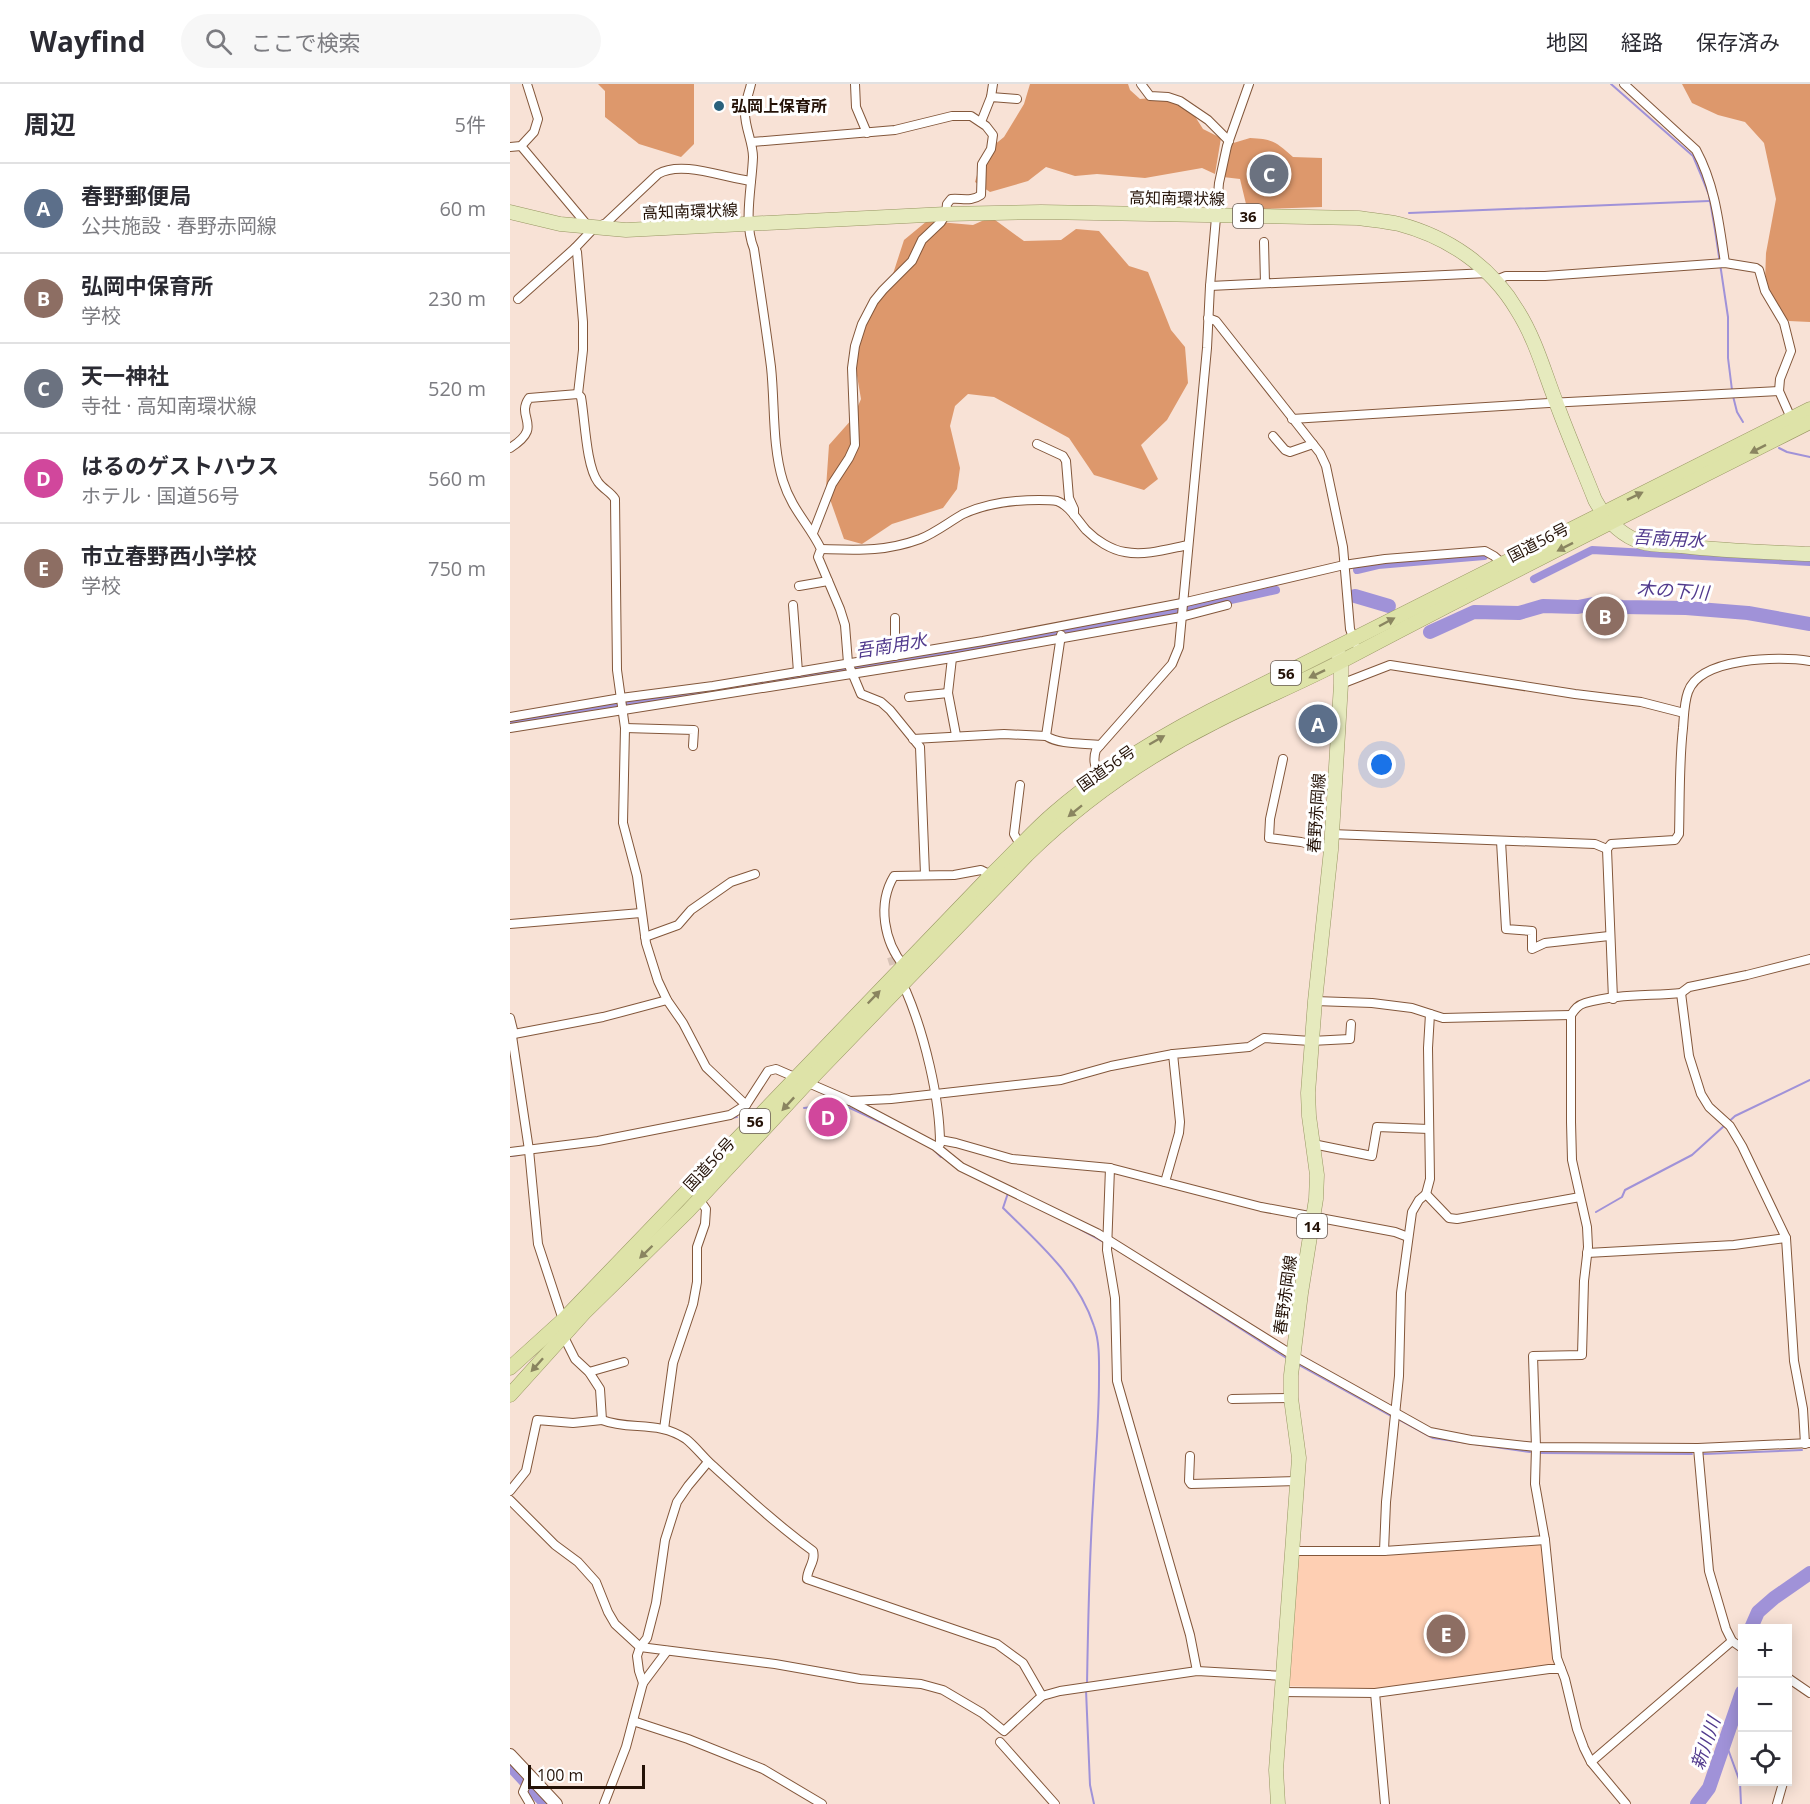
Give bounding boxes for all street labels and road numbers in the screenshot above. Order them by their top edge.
street label: 高知南環状線 [1129,186,1225,210]
street label: 高知南環状線 [642,198,738,224]
road number: 36 [1233,204,1263,228]
street label: 国道56号 [1503,517,1573,567]
road number: 56 [1271,661,1301,685]
street label: 国道56号 [1073,740,1139,796]
street label: 春野赤岡線 [1302,772,1330,854]
road number: 56 [740,1109,770,1133]
street label: 国道56号 [678,1132,740,1196]
road number: 14 [1297,1214,1327,1238]
street label: 春野赤岡線 [1269,1254,1301,1336]

